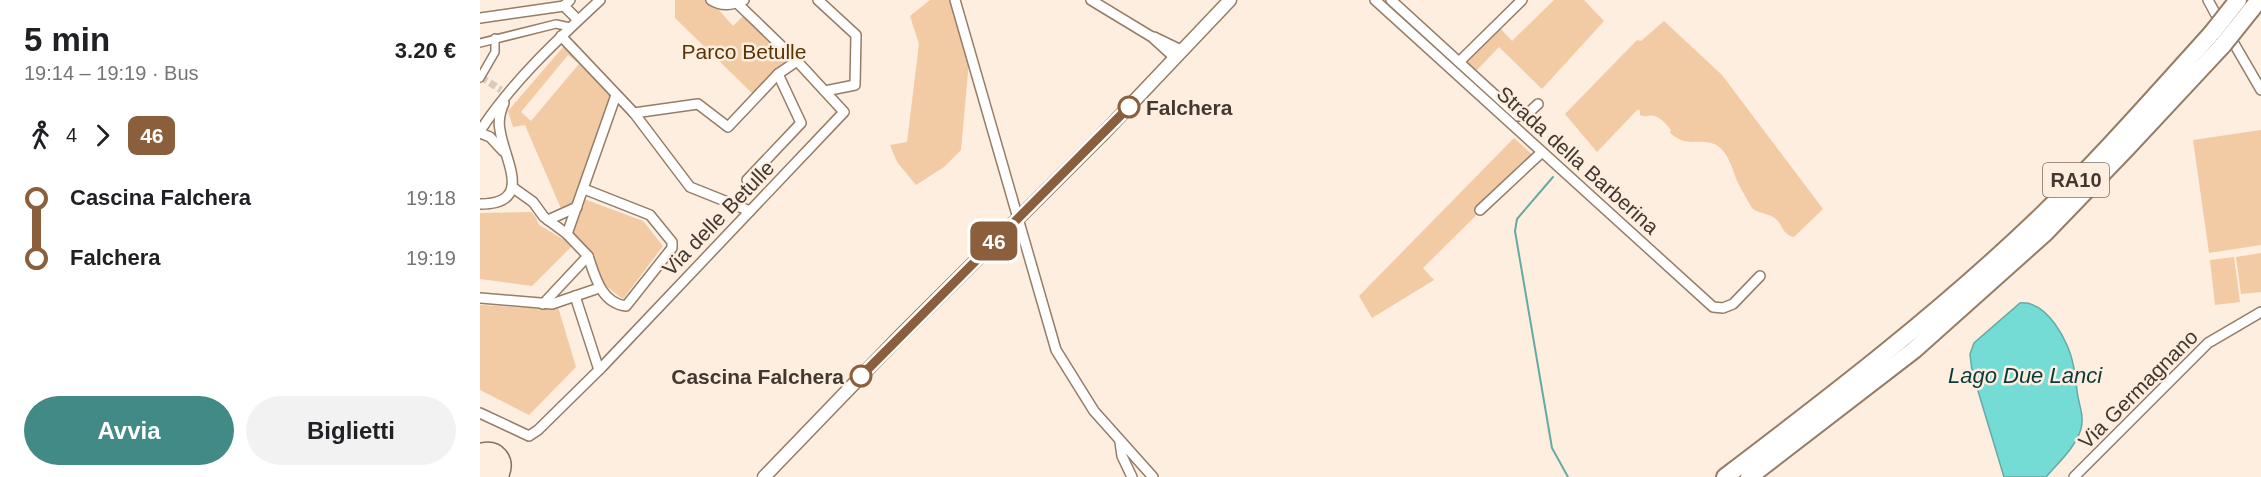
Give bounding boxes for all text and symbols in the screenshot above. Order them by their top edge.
text: 5 min [24,21,110,58]
text: 3.20 € [395,38,456,63]
park label: Parco Betulle [682,40,806,63]
text: 19:14 – 19:19 · Bus [24,62,199,84]
street label: Strada della Barberina [1493,82,1664,239]
marker: Falchera [1118,96,1140,118]
place label: Falchera [1146,96,1233,119]
icon: walk [24,119,57,152]
icon: forward [86,119,119,152]
text: 4 [66,124,77,146]
text: 46 [140,124,163,147]
street label: Via delle Betulle [658,156,778,280]
road number: RA10 [2043,163,2109,197]
text: Cascina Falchera [70,185,251,210]
text: 19:18 [406,187,456,209]
line badge: 46 [967,222,1021,260]
text: 46 [982,230,1006,253]
text: Falchera [70,245,161,270]
text: 19:19 [406,247,456,269]
street label: Via Germagnano [2074,325,2202,453]
water label: Lago Due Lanci [1948,363,2103,388]
place label: Cascina Falchera [671,365,844,388]
marker: Cascina Falchera [850,365,872,387]
button: Avvia [24,396,234,465]
button: Biglietti [246,396,456,465]

